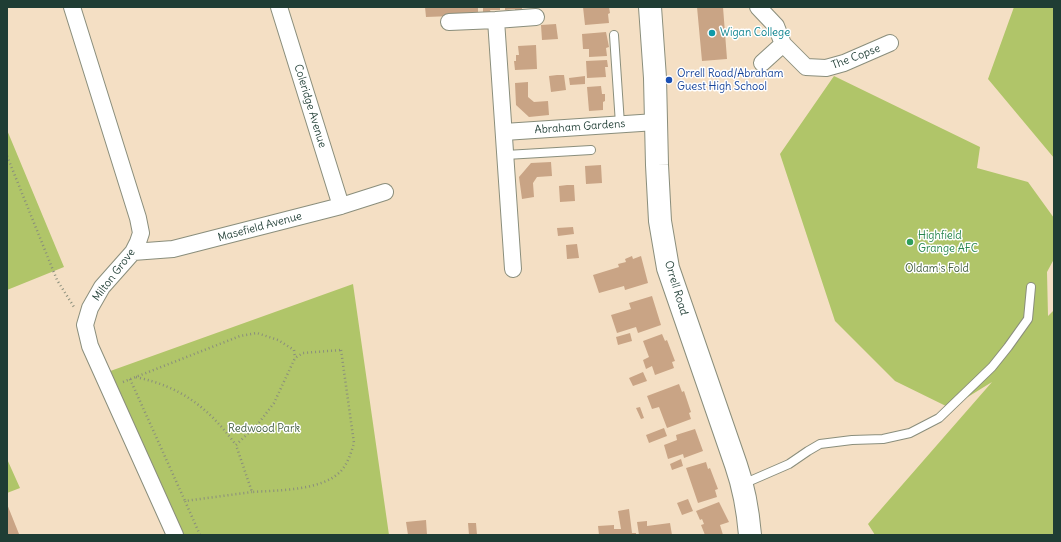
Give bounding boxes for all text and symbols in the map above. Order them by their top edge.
place label: Wigan College [720,26,790,40]
marker: Wigan College [707,28,717,38]
street label: The Copse [830,42,882,72]
street label: Coleridge Avenue [291,63,329,149]
place label: Orrell Road/Abraham Guest High School [677,67,783,93]
marker: Orrell Road/Abraham Guest High School [664,75,674,85]
street label: Abraham Gardens [534,117,626,137]
street label: Masefield Avenue [217,209,303,245]
place label: Highfield Grange AFC [918,229,978,255]
marker: Highfield Grange AFC [905,237,915,247]
street label: Milton Grove [90,246,138,304]
street label: Orrell Road [661,259,691,317]
park label: Oldam's Fold [905,262,969,276]
park label: Redwood Park [228,422,300,436]

